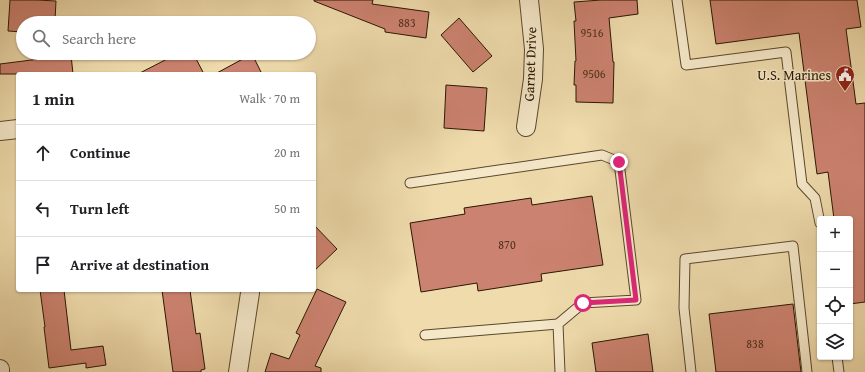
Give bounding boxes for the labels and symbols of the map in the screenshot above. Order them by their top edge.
house number: 883 [398,14,416,31]
house number: 9516 [580,24,604,41]
street label: Garnet Drive [519,26,541,102]
public building icon: U.S. Marines [834,64,856,92]
house number: 9506 [582,65,606,82]
place label: U.S. Marines [757,65,831,85]
route end [610,153,628,171]
house number: 870 [498,236,516,253]
route start [574,294,592,312]
house number: 838 [746,335,764,352]

